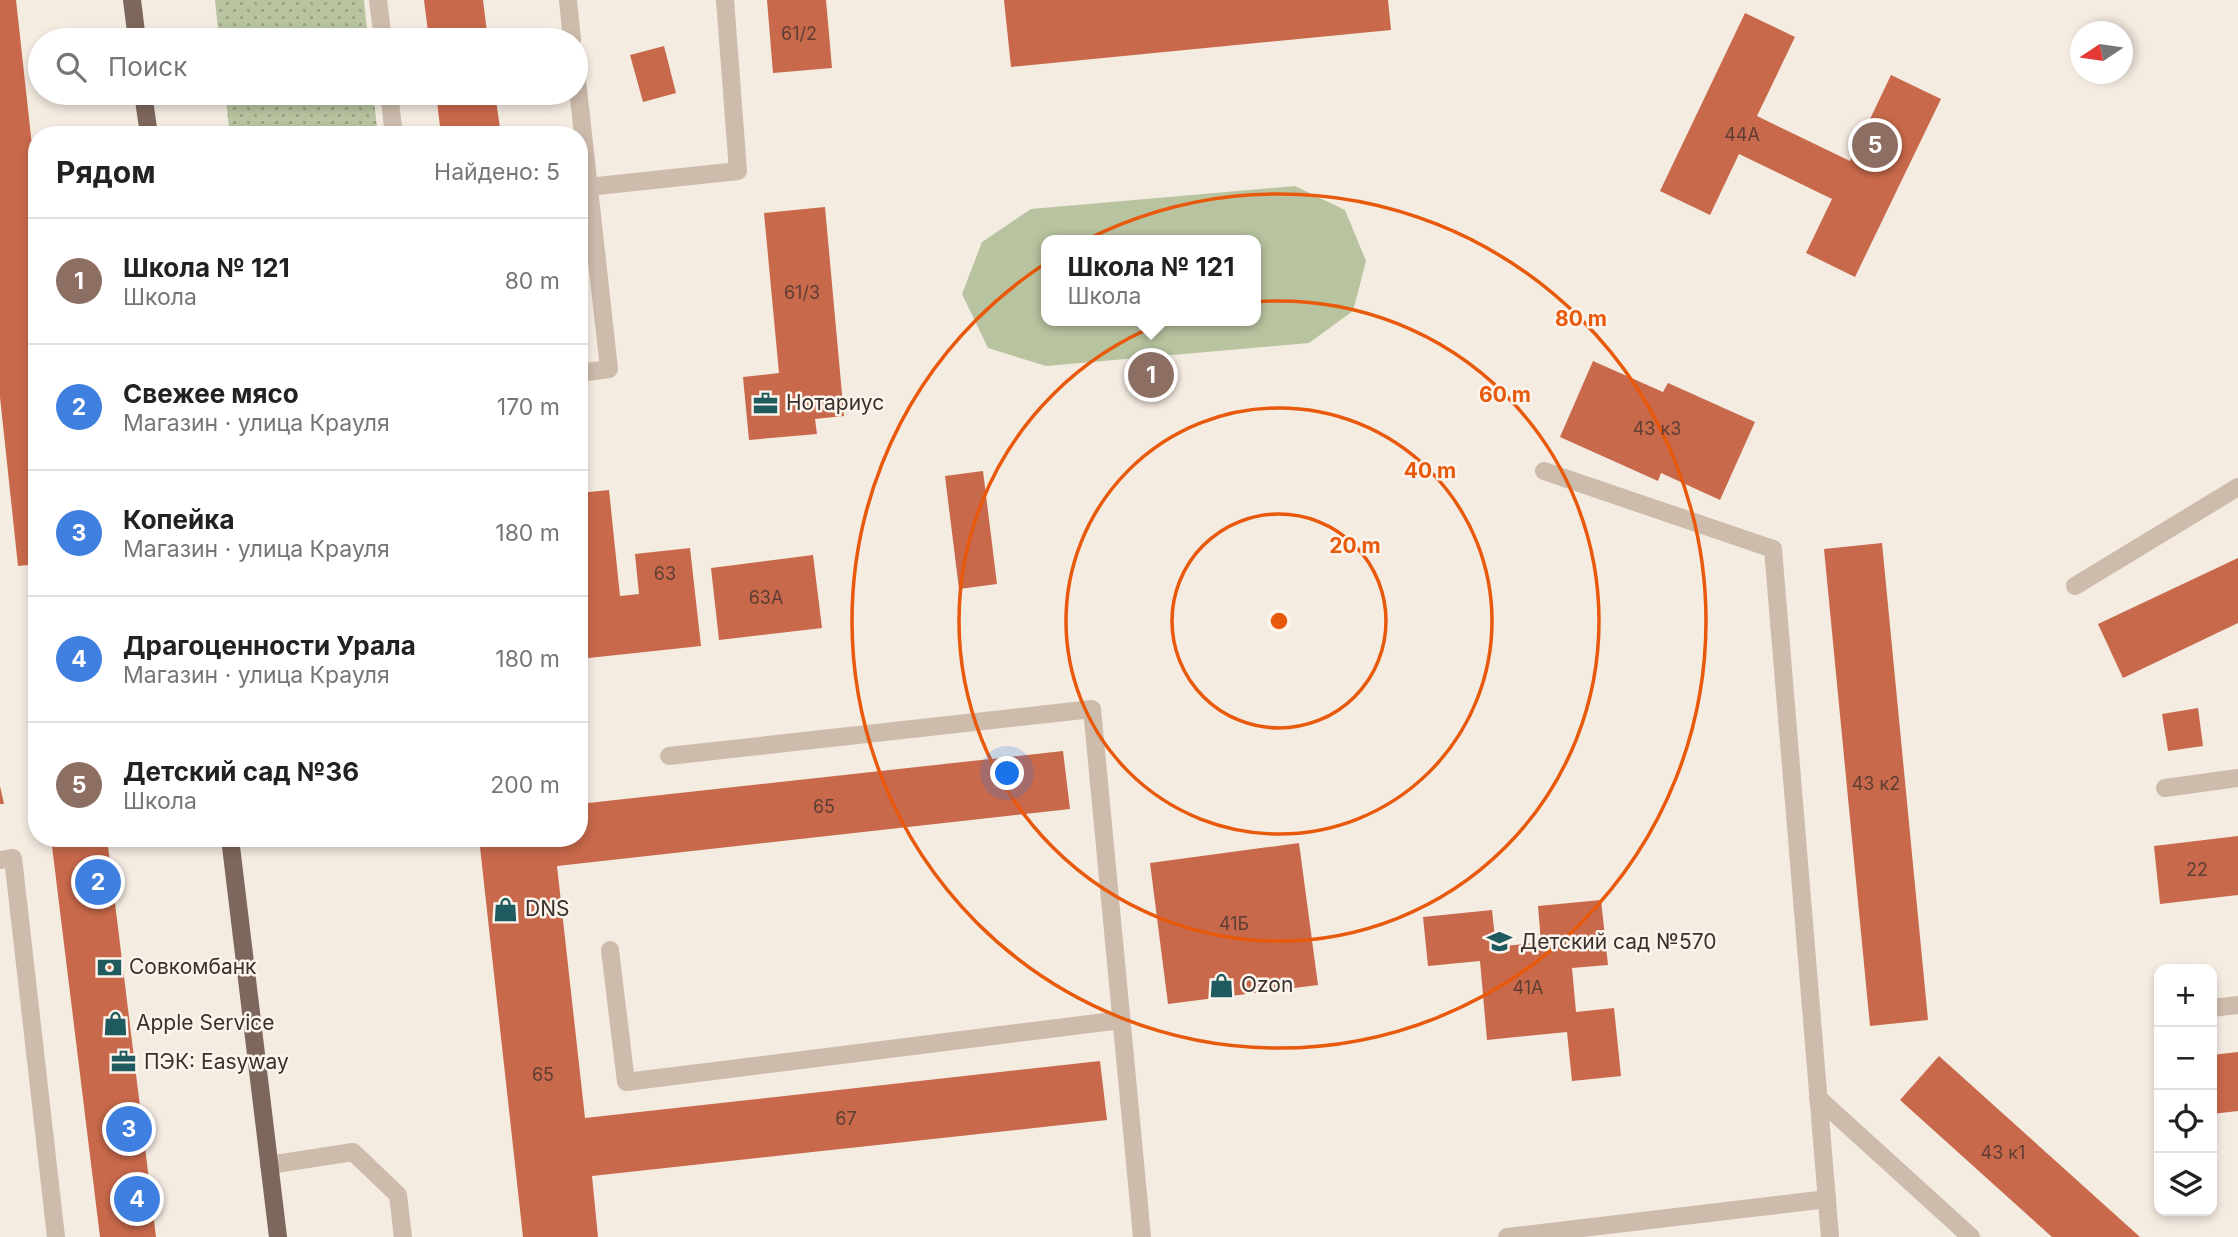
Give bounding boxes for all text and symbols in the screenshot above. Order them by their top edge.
north arrow [2070,21,2133,84]
house number: 61/2 [781,23,817,44]
search box [28,28,588,105]
icon: search [52,48,90,86]
text: Поиск [108,51,187,82]
pin: 5 [1852,119,1898,171]
house number: 44А [1724,124,1760,145]
text: Рядом [56,154,156,190]
text: Найдено: 5 [434,158,560,186]
popup [1041,235,1261,326]
text: Школа № 121 [1068,251,1234,282]
text: Школа № 121 [123,252,290,283]
text: 1 [74,267,84,295]
text: 80 m [505,267,560,295]
house number: 61/3 [784,282,820,303]
text: Школа [1068,282,1142,310]
text: Школа [123,283,197,311]
text: 80 m [1555,306,1607,331]
pin: 1 [1128,349,1174,401]
text: Свежее мясо [123,378,299,409]
text: 60 m [1479,382,1531,407]
office icon: Нотариус [752,389,780,417]
place label: Нотариус [786,390,884,415]
text: 2 [72,393,86,421]
text: 170 m [497,393,560,421]
text: Магазин · улица Крауля [123,409,390,437]
house number: 43 к3 [1633,418,1681,439]
text: 40 m [1404,458,1456,483]
text: Копейка [123,504,235,535]
text: 3 [72,519,86,547]
text: 180 m [495,519,560,547]
text: 20 m [1329,533,1381,558]
text: Магазин · улица Крауля [123,535,390,563]
house number: 63 [654,563,676,584]
house number: 63А [749,587,783,608]
centre of rings [1267,609,1291,633]
text: Драгоценности Урала [123,630,416,661]
text: 4 [71,645,87,673]
text: 180 m [495,645,560,673]
text: Магазин · улица Крауля [123,661,390,689]
text: Детский сад №36 [123,756,359,787]
your location [990,756,1024,790]
text: 5 [72,771,86,799]
text: 200 m [490,771,560,799]
house number: 43 к2 [1852,773,1900,794]
text: Школа [123,787,197,815]
house number: 65 [813,796,835,817]
pin: 2 [75,856,121,908]
house number: 22 [2186,859,2208,880]
shop icon: DNS [491,895,519,923]
place label: DNS [525,896,569,921]
house number: 41Б [1219,913,1249,934]
school or university icon: Детский сад №570 [1486,928,1514,956]
place label: Детский сад №570 [1520,929,1717,954]
bank icon: Совкомбанк [95,953,123,981]
place label: Совкомбанк [129,954,257,979]
map controls [2154,964,2217,1216]
button: + [2154,964,2217,1027]
shop icon: Ozon [1207,971,1235,999]
place label: Ozon [1241,972,1293,997]
house number: 41А [1512,977,1544,998]
shop icon: Apple Service [102,1009,130,1037]
place label: Apple Service [136,1010,275,1035]
button: − [2154,1027,2217,1090]
office icon: ПЭК: Easyway [110,1048,138,1076]
place label: ПЭК: Easyway [144,1049,289,1074]
house number: 65 [532,1064,554,1085]
button: locate [2154,1090,2217,1153]
pin: 3 [106,1103,152,1155]
house number: 67 [835,1108,857,1129]
house number: 43 к1 [1981,1142,2025,1163]
button: layers [2154,1153,2217,1216]
pin: 4 [114,1173,160,1225]

